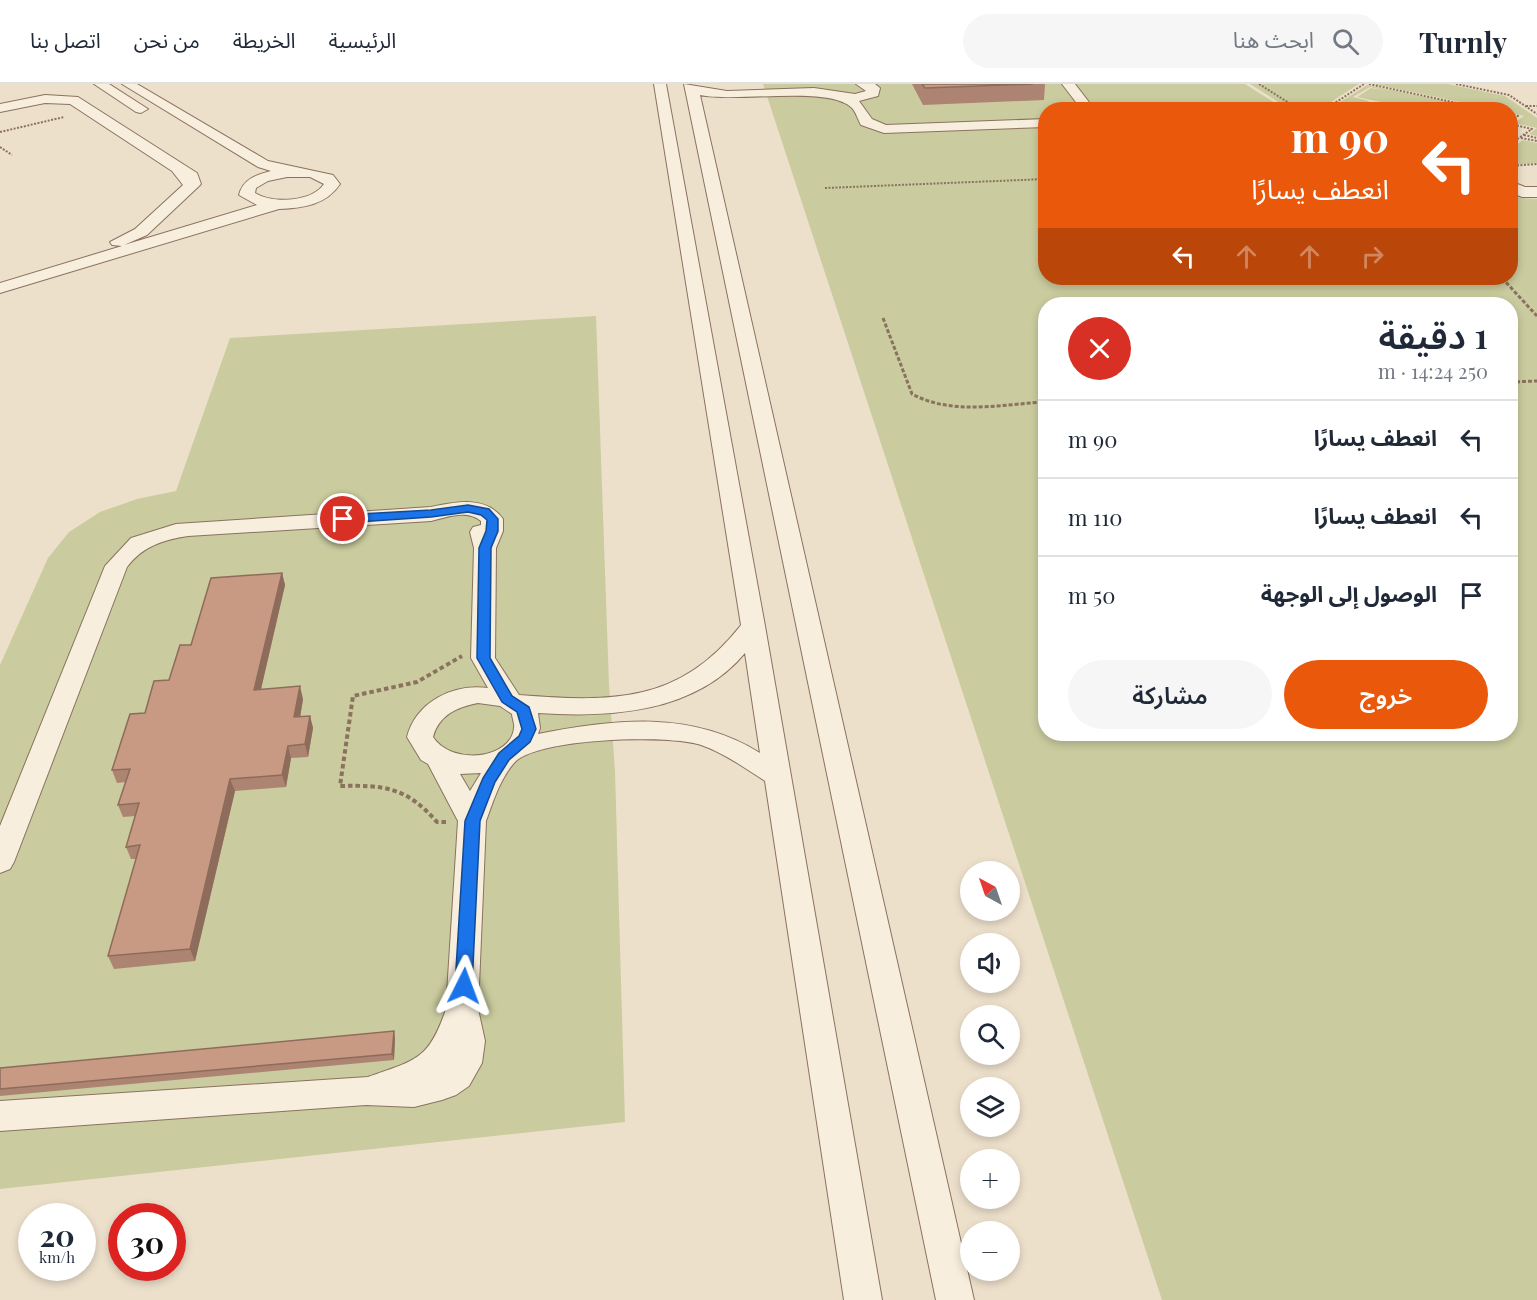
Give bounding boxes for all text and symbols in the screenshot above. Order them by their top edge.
search box [963,14,1383,68]
text: Turnly [1419,23,1507,60]
text: ابحث هنا [1233,24,1314,54]
text: اتصل بنا [30,25,101,53]
text: من نحن [134,25,200,53]
text: الخريطة [233,25,296,53]
text: الرئيسية [329,25,396,53]
icon: search [1329,25,1362,58]
text: 90 m [1291,108,1389,164]
icon: left [1410,126,1488,204]
text: انعطف يسارًا [1251,170,1389,206]
icon: left [1167,240,1200,273]
icon: ahead [1230,240,1263,273]
icon: ahead [1293,240,1326,273]
icon: right [1356,240,1389,273]
text: 1 دقيقة [1378,310,1488,358]
button: close [1068,317,1131,380]
text: 250 m · 14:24 [1378,357,1488,384]
text: انعطف يسارًا [1314,422,1437,452]
icon: left [1455,423,1488,456]
text: 90 m [1068,424,1117,454]
pin [317,493,368,544]
text: انعطف يسارًا [1314,500,1437,530]
icon: left [1455,501,1488,534]
icon: arrive [326,502,359,535]
text: 110 m [1068,502,1123,532]
text: الوصول إلى الوجهة [1261,578,1437,608]
icon: arrive [1455,579,1488,612]
text: 50 m [1068,580,1115,610]
button: مشاركة [1068,660,1272,729]
button: خروج [1284,660,1488,729]
north arrow [960,861,1020,921]
map controls [960,861,1020,1281]
button: sound [960,933,1020,993]
position arrow [432,954,496,1018]
button: search [960,1005,1020,1065]
button: layers [960,1077,1020,1137]
button: + [960,1149,1020,1209]
speed limit sign: 30 [108,1203,186,1281]
text: 20 [39,1215,75,1255]
button: − [960,1221,1020,1281]
text: km/h [39,1247,75,1267]

